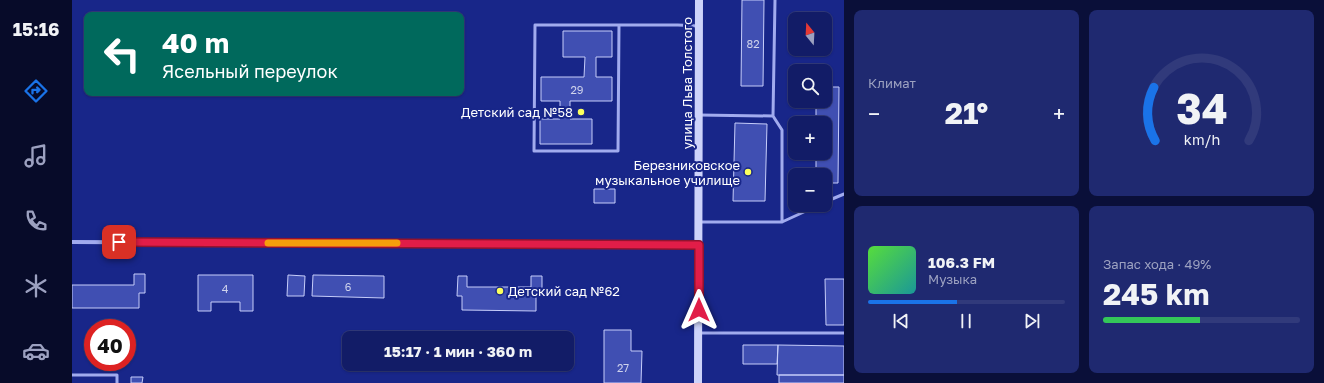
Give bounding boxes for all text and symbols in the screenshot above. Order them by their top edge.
north arrow [788,12,832,56]
map controls [788,12,832,212]
street label: улица Льва Толстого [679,17,695,149]
text: 15:16 [13,18,59,40]
text: 40 m [162,26,229,59]
icon: left [96,28,148,80]
house number: 82 [746,37,760,50]
text: Ясельный переулок [162,60,338,82]
button: search [788,64,832,108]
text: Климат [868,75,916,91]
icon: directions [22,77,50,105]
house number: 29 [570,83,584,96]
text: 34 [1176,83,1227,133]
text: 21° [945,95,988,131]
text: − [868,100,880,127]
text: + [1053,100,1065,127]
place label: Детский сад №58 [461,104,573,120]
marker: Детский сад №58 [576,107,586,117]
button: + [788,116,832,160]
text: km/h [1183,130,1220,147]
icon: music [22,142,50,170]
place label: Березниковское музыкальное училище [595,157,740,188]
marker: Березниковское музыкальное училище [743,167,753,177]
button: − [788,168,832,212]
icon: phone [22,207,50,235]
pin [102,225,136,259]
icon: arrive [108,231,130,253]
text: 106.3 FM [928,253,995,271]
text: Запас хода · 49% [1103,256,1211,272]
text: Музыка [928,271,977,287]
icon: climate [22,272,50,300]
text: 245 km [1103,276,1210,312]
house number: 6 [345,280,352,293]
house number: 4 [222,282,229,295]
place label: Детский сад №62 [508,283,620,299]
marker: Детский сад №62 [495,286,505,296]
position arrow [678,289,720,331]
icon: previous [890,310,912,332]
icon: pause [955,310,977,332]
icon: next [1021,310,1043,332]
speed limit sign: 40 [84,319,136,371]
icon: car [22,337,50,365]
text: 15:17 · 1 мин · 360 m [384,342,532,360]
house number: 27 [617,361,629,374]

